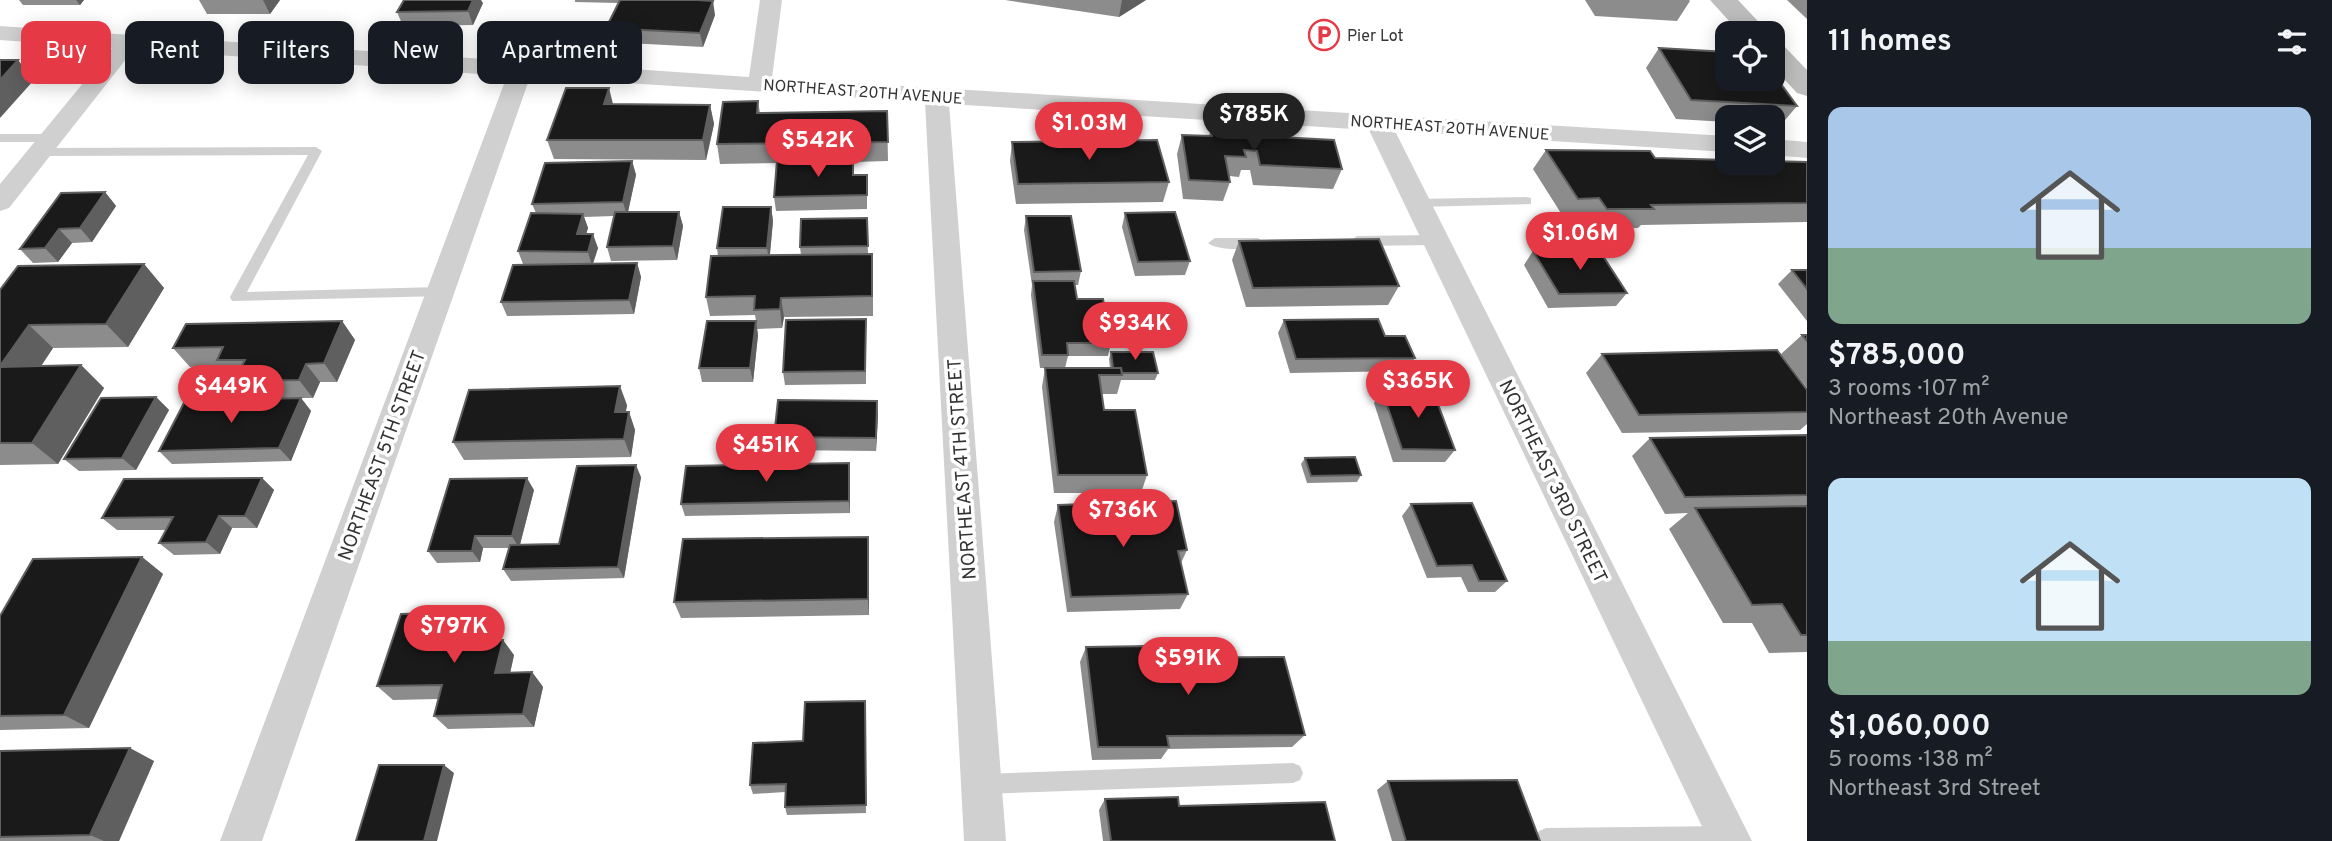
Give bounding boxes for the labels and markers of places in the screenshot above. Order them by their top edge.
parking icon: Pier Lot [1307,18,1341,52]
place label: Pier Lot [1347,27,1404,47]
pin: $785K [1205,94,1303,153]
pin: $1.03M [1032,102,1146,162]
pin: $542K [769,120,867,179]
pin: $1.06M [1523,212,1637,272]
pin: $934K [1086,302,1184,362]
pin: $365K [1369,360,1467,420]
pin: $449K [182,366,280,425]
pin: $451K [717,424,815,484]
pin: $736K [1074,490,1172,549]
pin: $797K [405,606,503,665]
pin: $591K [1139,638,1237,697]

